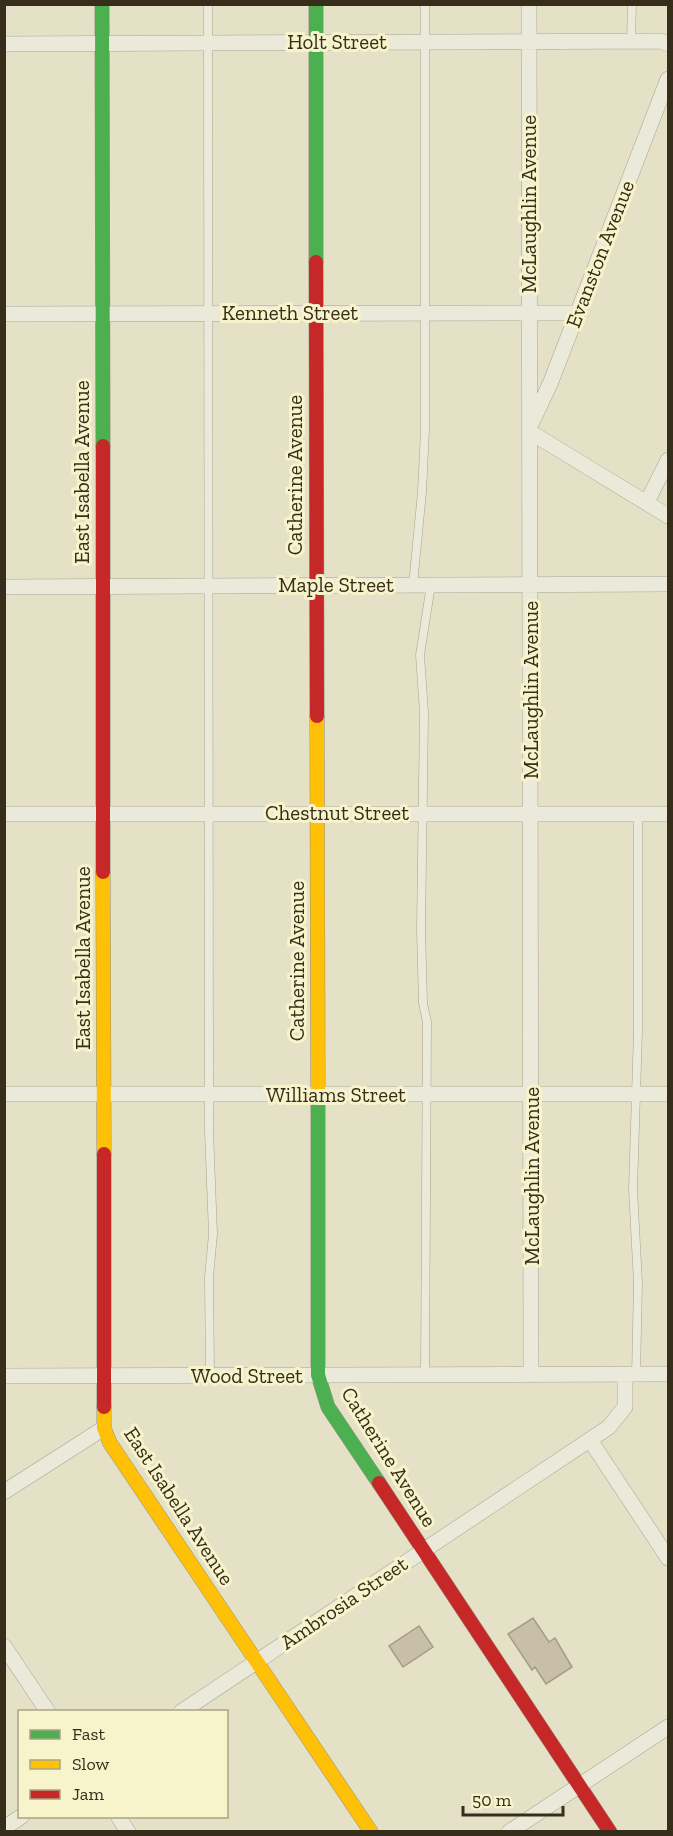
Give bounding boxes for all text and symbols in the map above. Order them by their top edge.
street label: Holt Street [287,29,387,54]
street label: McLaughlin Avenue [516,115,541,293]
street label: Evanston Avenue [560,177,639,331]
street label: Kenneth Street [222,300,358,325]
street label: East Isabella Avenue [69,380,94,564]
street label: Catherine Avenue [282,395,307,555]
street label: Maple Street [278,572,394,597]
street label: McLaughlin Avenue [518,601,543,779]
street label: Chestnut Street [265,800,409,825]
street label: East Isabella Avenue [70,866,95,1050]
street label: Catherine Avenue [284,881,309,1041]
street label: Williams Street [266,1082,406,1107]
street label: McLaughlin Avenue [519,1087,544,1265]
street label: Wood Street [191,1363,303,1388]
street label: Catherine Avenue [336,1382,443,1531]
street label: East Isabella Avenue [119,1422,240,1589]
street label: Ambrosia Street [275,1551,412,1654]
legend [18,1710,228,1818]
text: Fast [72,1723,105,1745]
text: Slow [72,1753,109,1775]
scale bar [463,1779,564,1817]
text: Jam [72,1783,104,1805]
text: 50 m [472,1789,512,1811]

